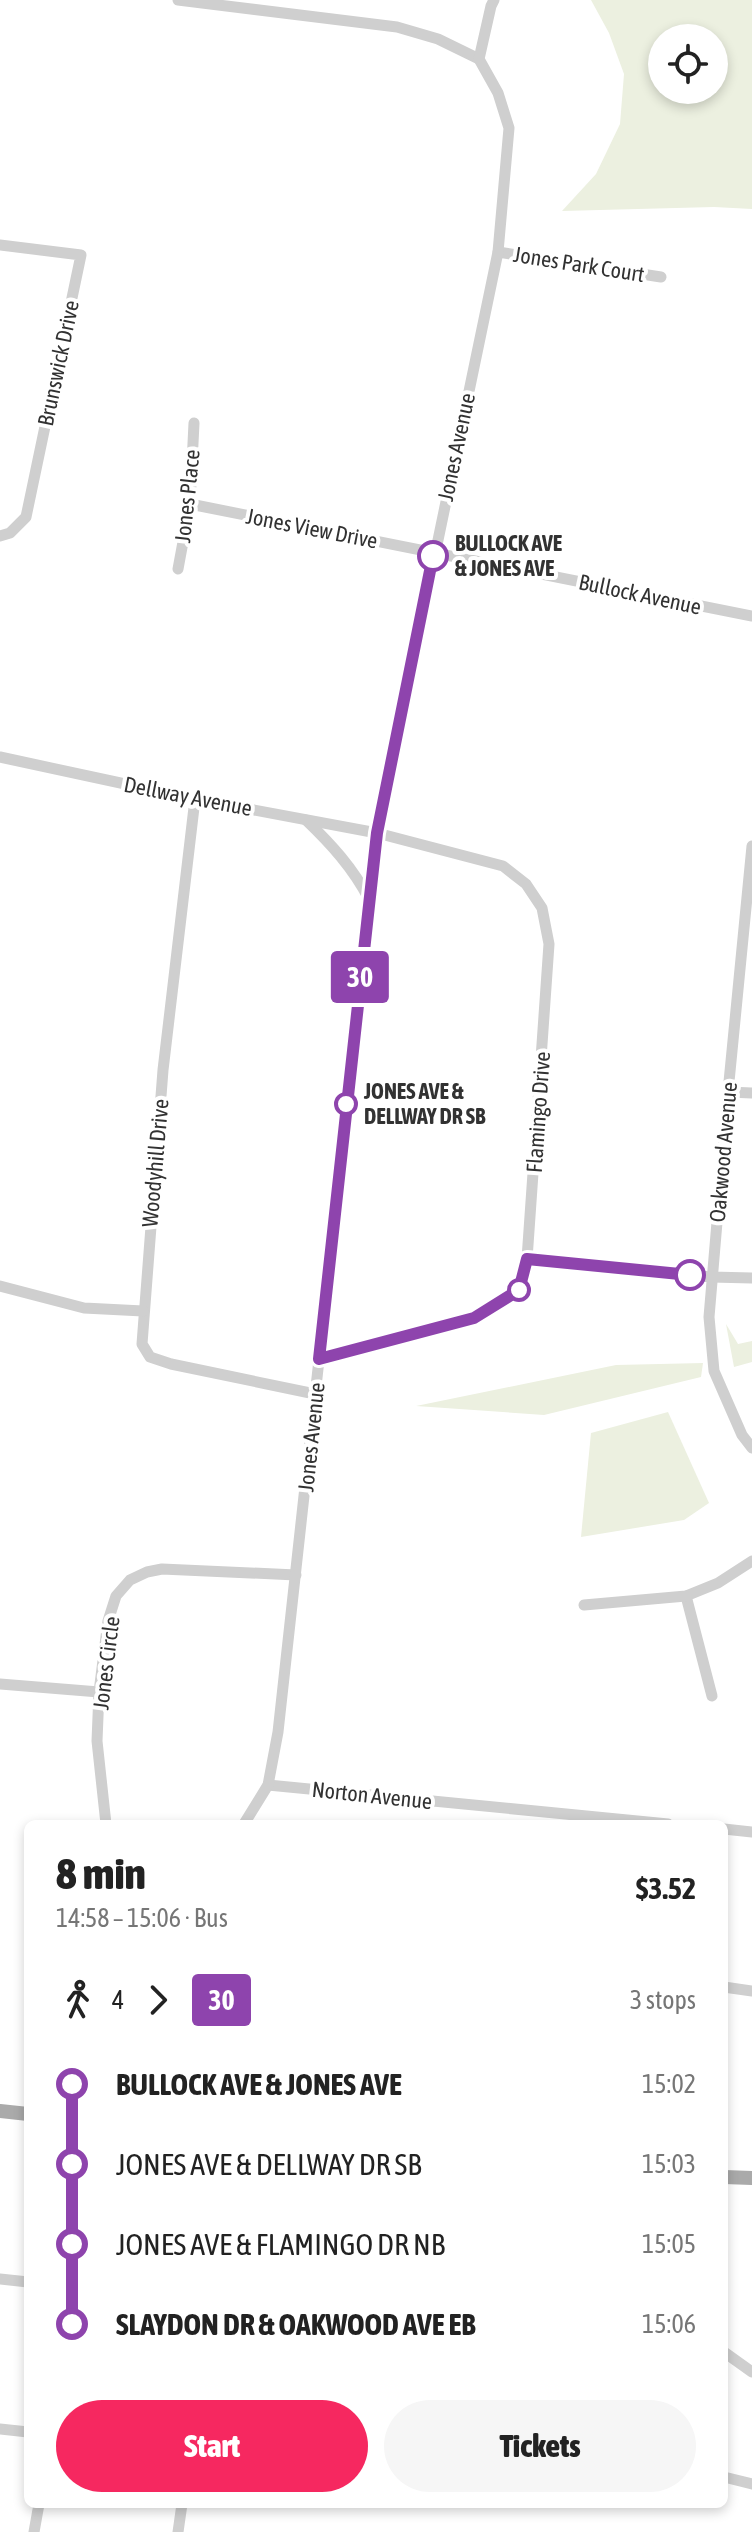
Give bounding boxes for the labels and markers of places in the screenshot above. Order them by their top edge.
place label: BULLOCK AVE & JONES AVE [455,530,563,581]
marker: BULLOCK AVE & JONES AVE [418,541,448,571]
place label: JONES AVE & DELLWAY DR SB [363,1078,486,1129]
marker: JONES AVE & DELLWAY DR SB [335,1093,357,1115]
unlabelled marker [675,1260,705,1290]
unlabelled marker [508,1279,530,1301]

